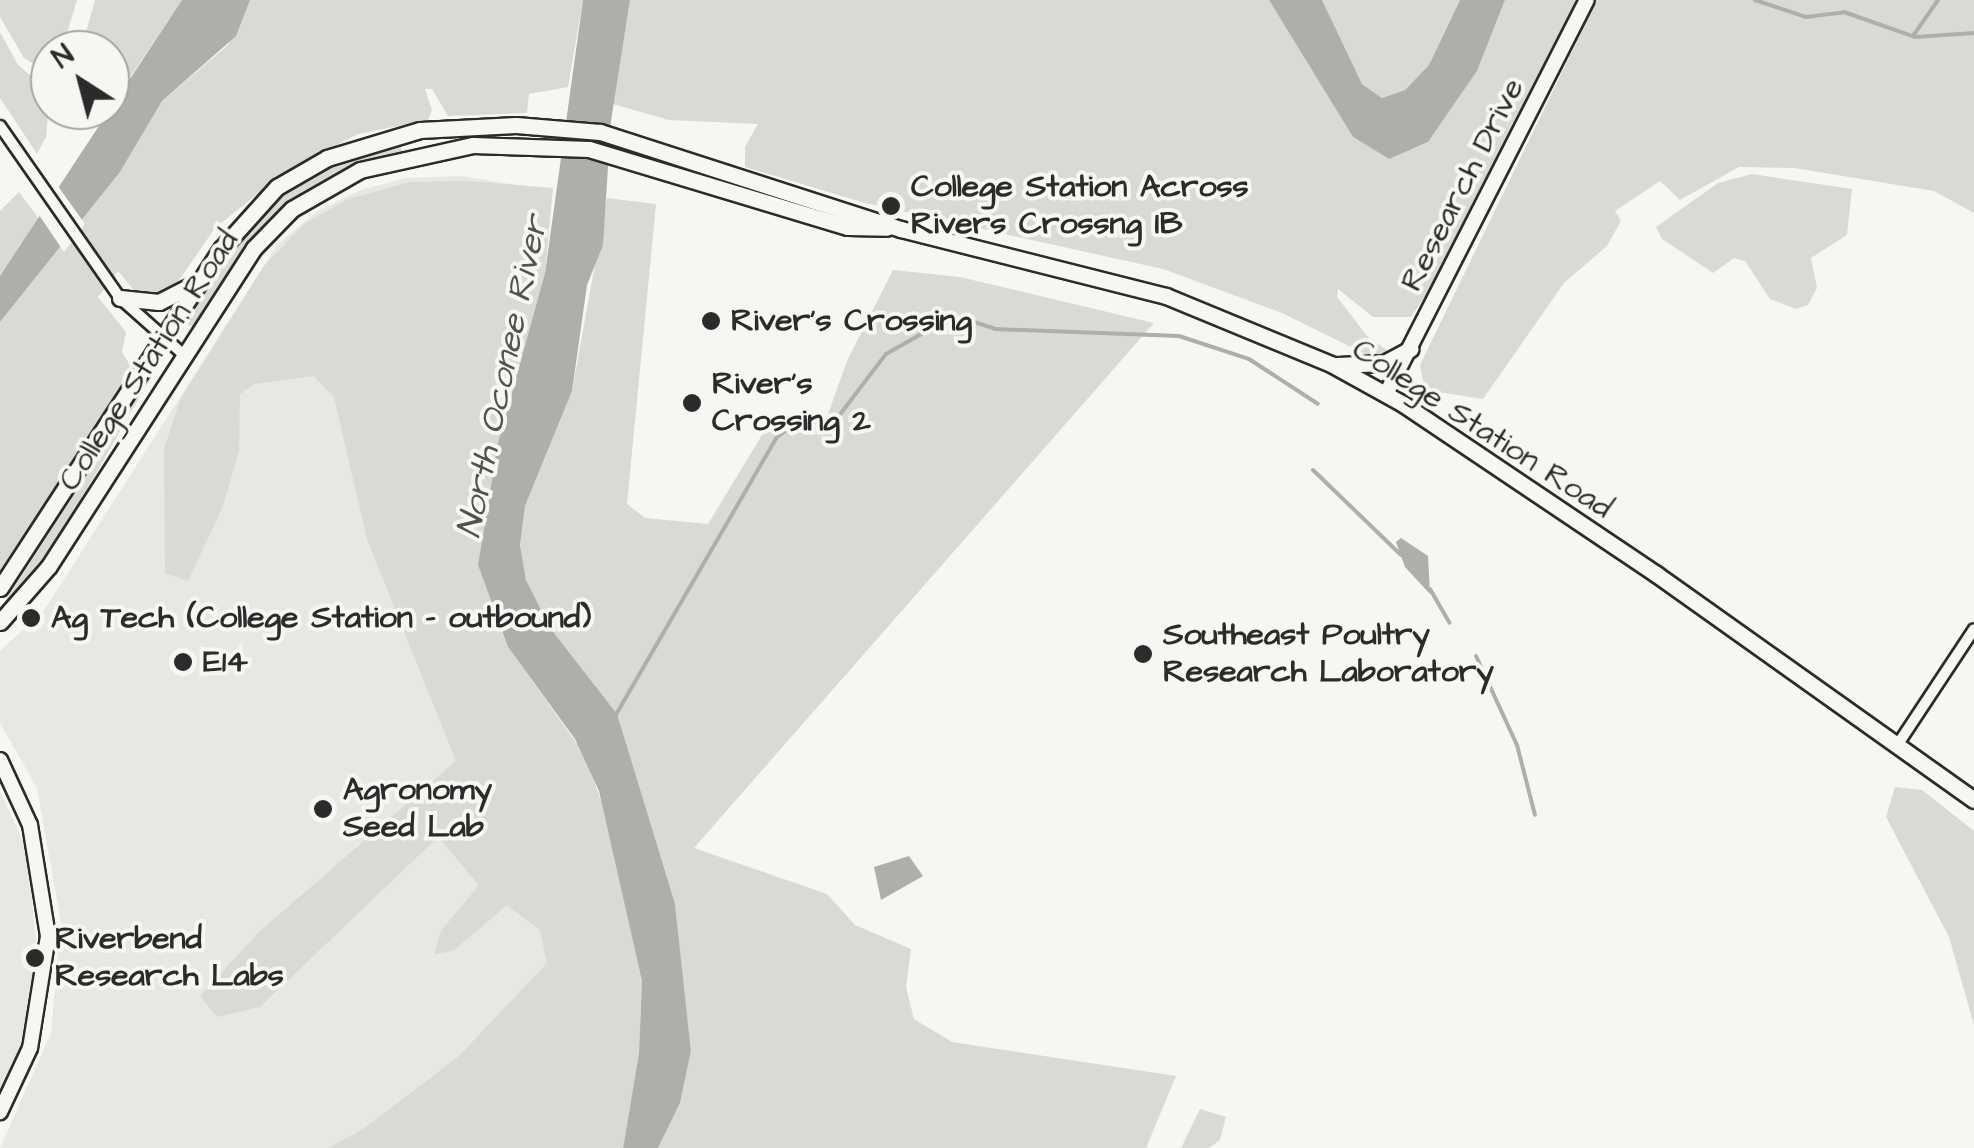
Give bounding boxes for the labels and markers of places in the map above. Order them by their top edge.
place label: College Station Across Rivers Crossng IB [911,169,1249,244]
marker: College Station Across Rivers Crossng IB [880,195,902,217]
place label: River's Crossing [731,302,972,340]
marker: River's Crossing [700,310,722,332]
place label: River's Crossing 2 [712,366,871,441]
marker: River's Crossing 2 [681,392,703,414]
place label: Ag Tech (College Station - outbound) [51,599,591,637]
marker: Ag Tech (College Station - outbound) [20,607,42,629]
place label: Southeast Poultry Research Laboratory [1163,617,1494,692]
place label: E14 [203,643,248,681]
marker: Southeast Poultry Research Laboratory [1132,643,1154,665]
marker: E14 [172,651,194,673]
place label: Agronomy Seed Lab [343,772,492,847]
marker: Agronomy Seed Lab [312,798,334,820]
place label: Riverbend Research Labs [55,921,284,996]
marker: Riverbend Research Labs [24,947,46,969]

